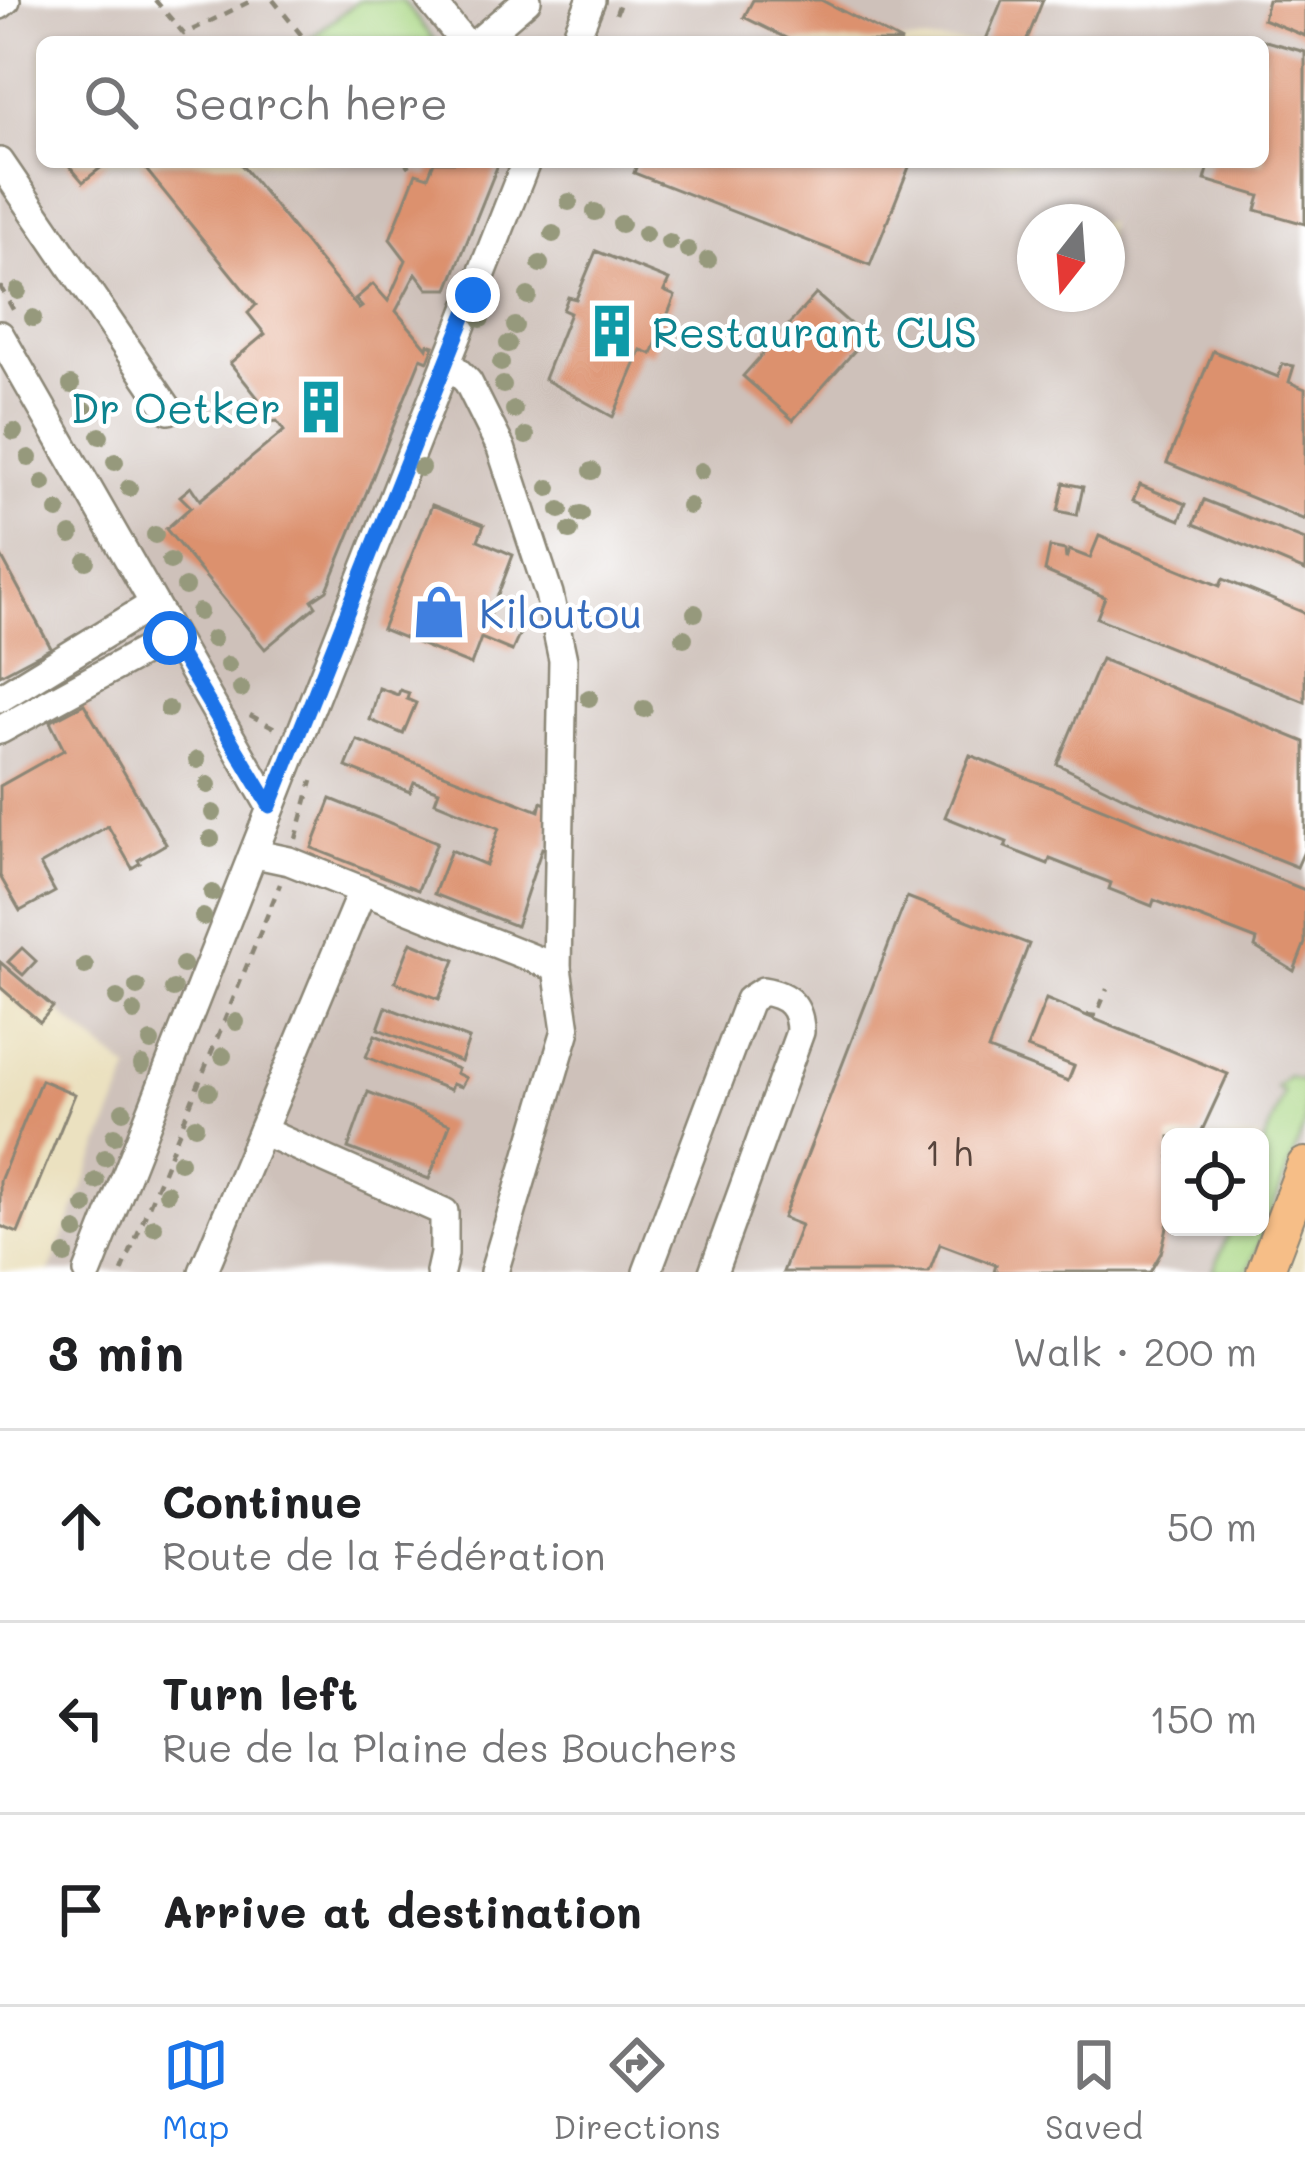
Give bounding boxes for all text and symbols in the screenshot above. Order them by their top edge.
search box [36,36,1269,168]
icon: search [78,69,144,135]
text: Search here [174,73,448,131]
north arrow [1017,204,1125,312]
route end [446,268,500,322]
building icon: Restaurant CUS [583,302,641,360]
place label: Restaurant CUS [652,304,977,359]
building icon: Dr Oetker [292,378,350,436]
place label: Dr Oetker [70,380,281,435]
shop icon: Kiloutou [410,583,468,641]
place label: Kiloutou [479,585,642,640]
route start [143,611,197,665]
house number: 1 h [925,1128,973,1175]
map controls [1161,1128,1269,1236]
button: locate [1161,1128,1269,1236]
text: 3 min [48,1317,184,1384]
text: Walk · 200 m [1013,1325,1257,1376]
text: Continue [162,1471,362,1529]
icon: ahead [48,1493,114,1559]
text: 50 m [1167,1500,1257,1551]
text: Route de la Fédération [162,1529,606,1580]
text: Turn left [162,1663,358,1721]
icon: left [48,1685,114,1751]
text: 150 m [1149,1692,1257,1743]
text: Rue de la Plaine des Bouchers [162,1721,738,1772]
icon: arrive [48,1877,114,1943]
text: Arrive at destination [162,1881,642,1939]
tab: Map [162,2032,229,2147]
tab: Directions [553,2032,721,2147]
tab: Saved [1045,2032,1143,2147]

